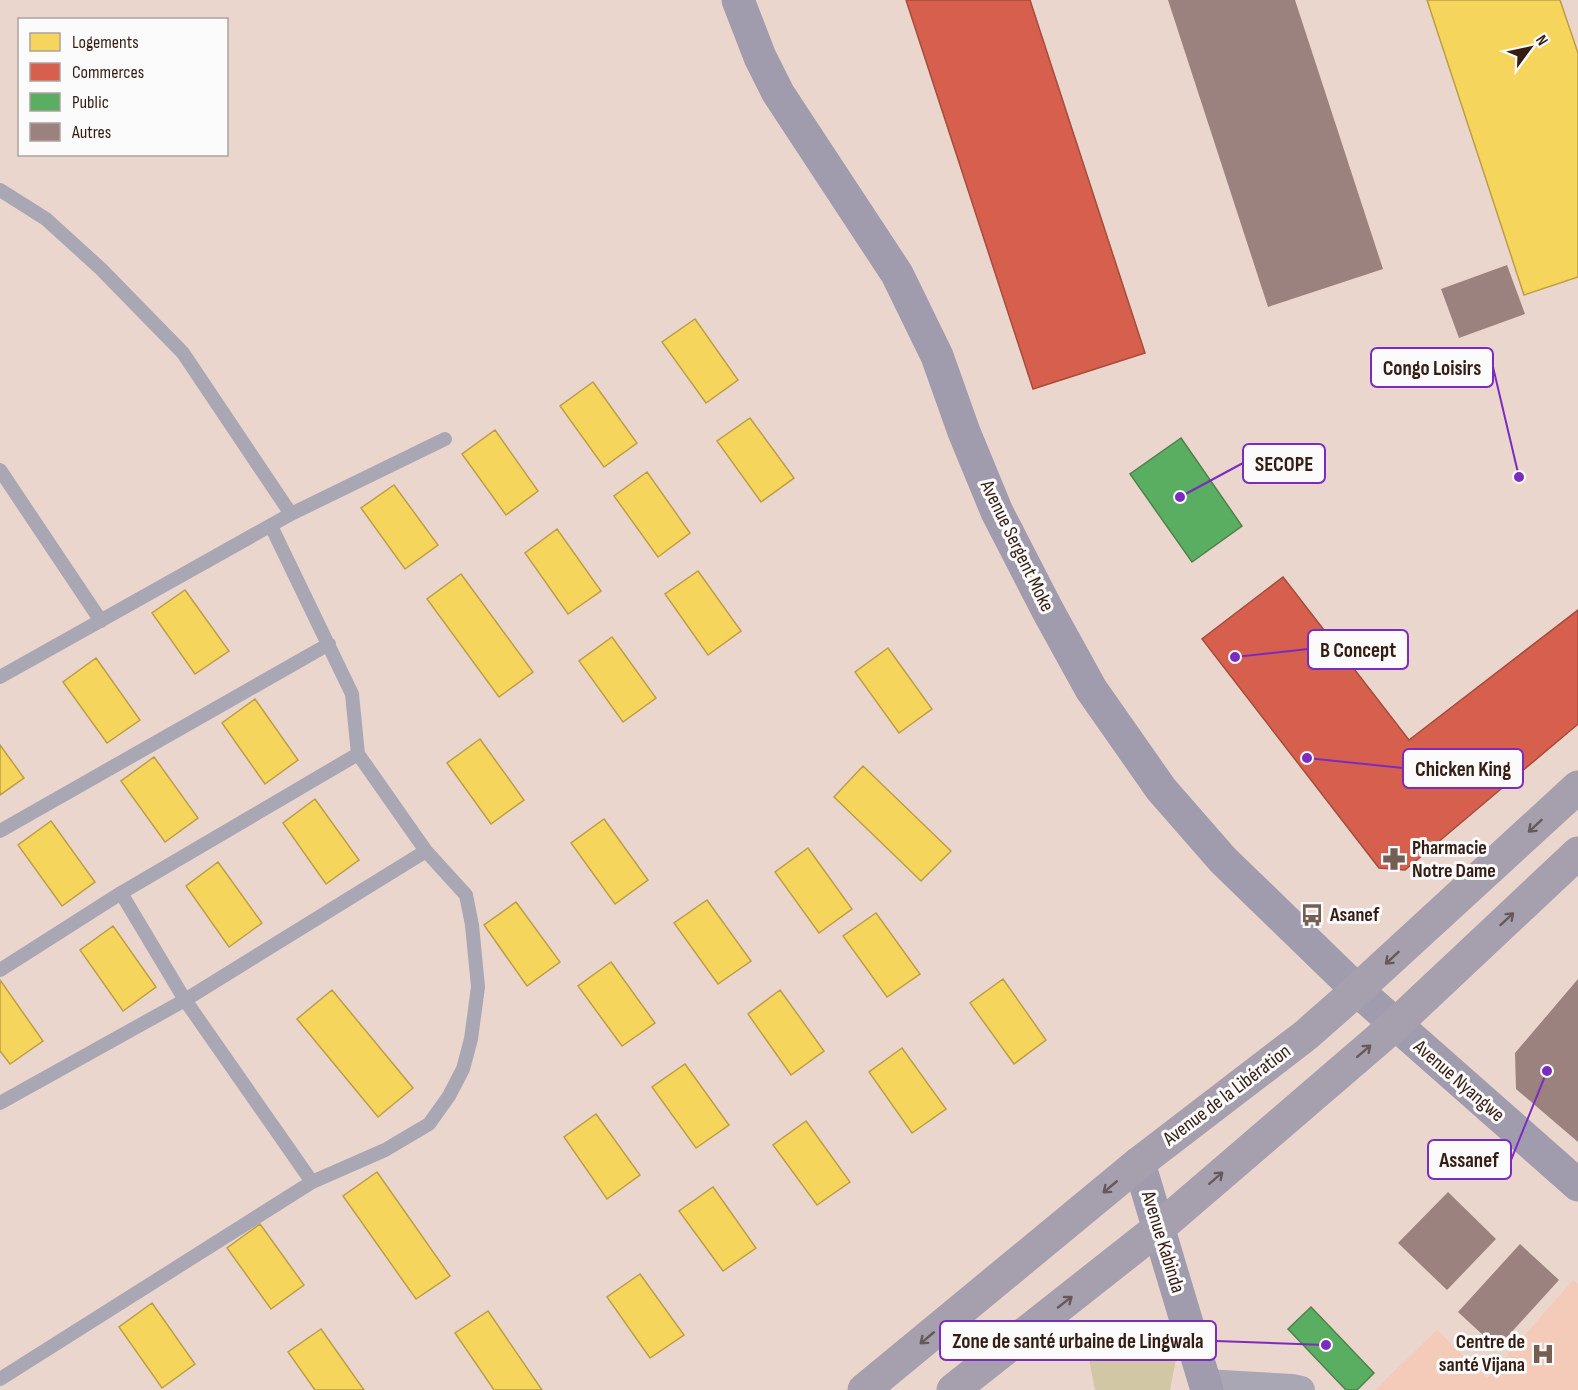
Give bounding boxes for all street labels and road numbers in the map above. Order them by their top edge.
street label: Avenue Sergent Moke [974,475,1059,616]
street label: Avenue Nyangwe [1408,1034,1510,1127]
street label: Avenue de la Libération [1158,1039,1296,1151]
street label: Avenue Kabinda [1136,1187,1190,1296]

